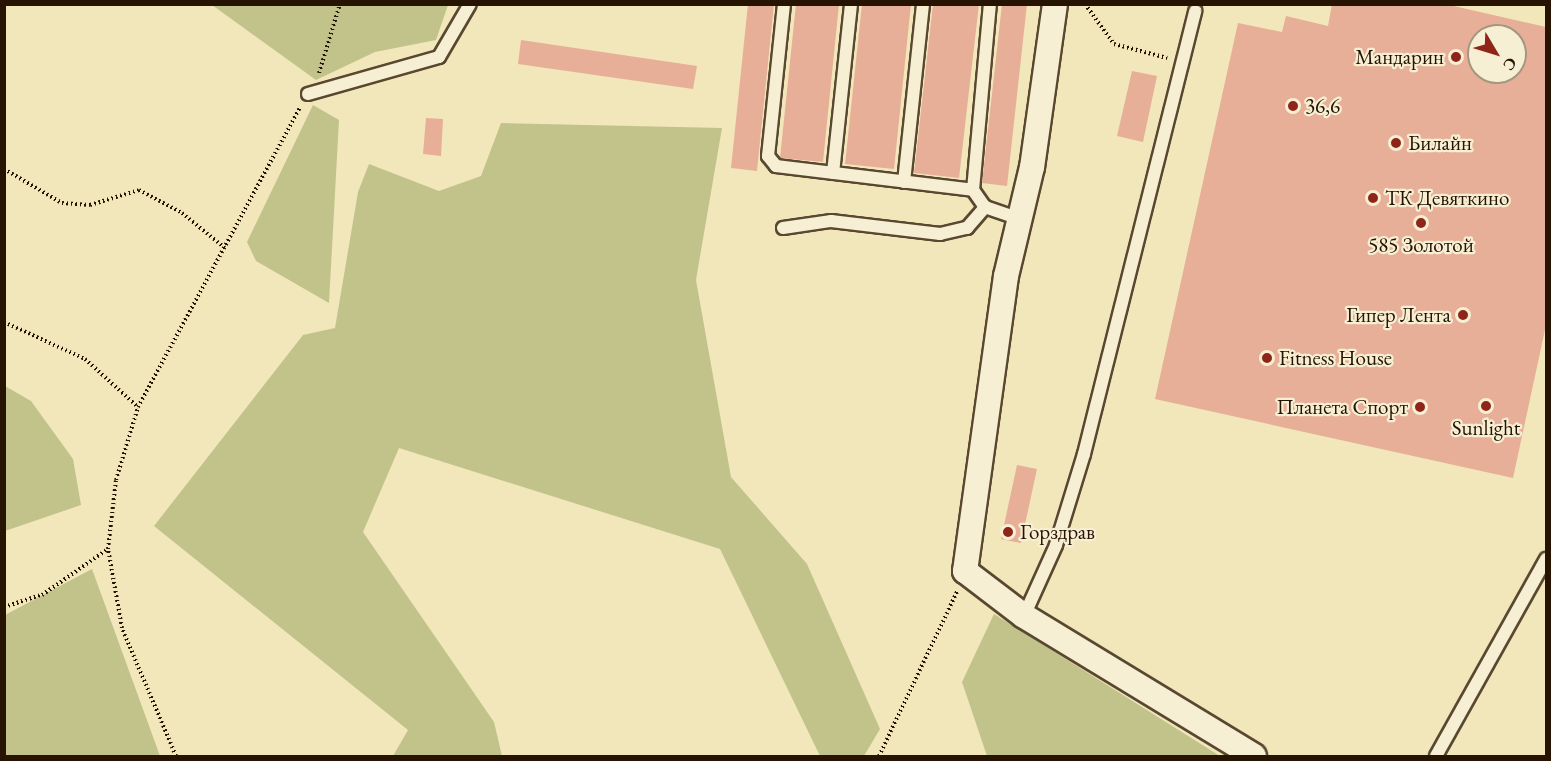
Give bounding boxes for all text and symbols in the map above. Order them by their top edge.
north arrow [1467,24,1527,84]
place label: Мандарин [1355,44,1444,70]
marker: Мандарин [1449,50,1463,64]
text: С [1498,53,1522,75]
place label: 36,6 [1305,93,1340,119]
marker: 36,6 [1286,99,1300,113]
place label: Билайн [1408,130,1472,156]
marker: Билайн [1389,136,1403,150]
place label: ТК Девяткино [1385,185,1509,211]
marker: ТК Девяткино [1366,191,1380,205]
marker: 585 Золотой [1414,216,1428,230]
place label: 585 Золотой [1368,232,1474,258]
place label: Гипер Лента [1346,302,1451,328]
marker: Гипер Лента [1456,308,1470,322]
place label: Fitness House [1279,345,1392,371]
marker: Fitness House [1260,351,1274,365]
place label: Планета Спорт [1276,394,1408,420]
marker: Sunlight [1479,399,1493,413]
marker: Планета Спорт [1413,400,1427,414]
place label: Sunlight [1452,415,1520,441]
place label: Горздрав [1020,519,1095,545]
marker: Горздрав [1001,525,1015,539]

